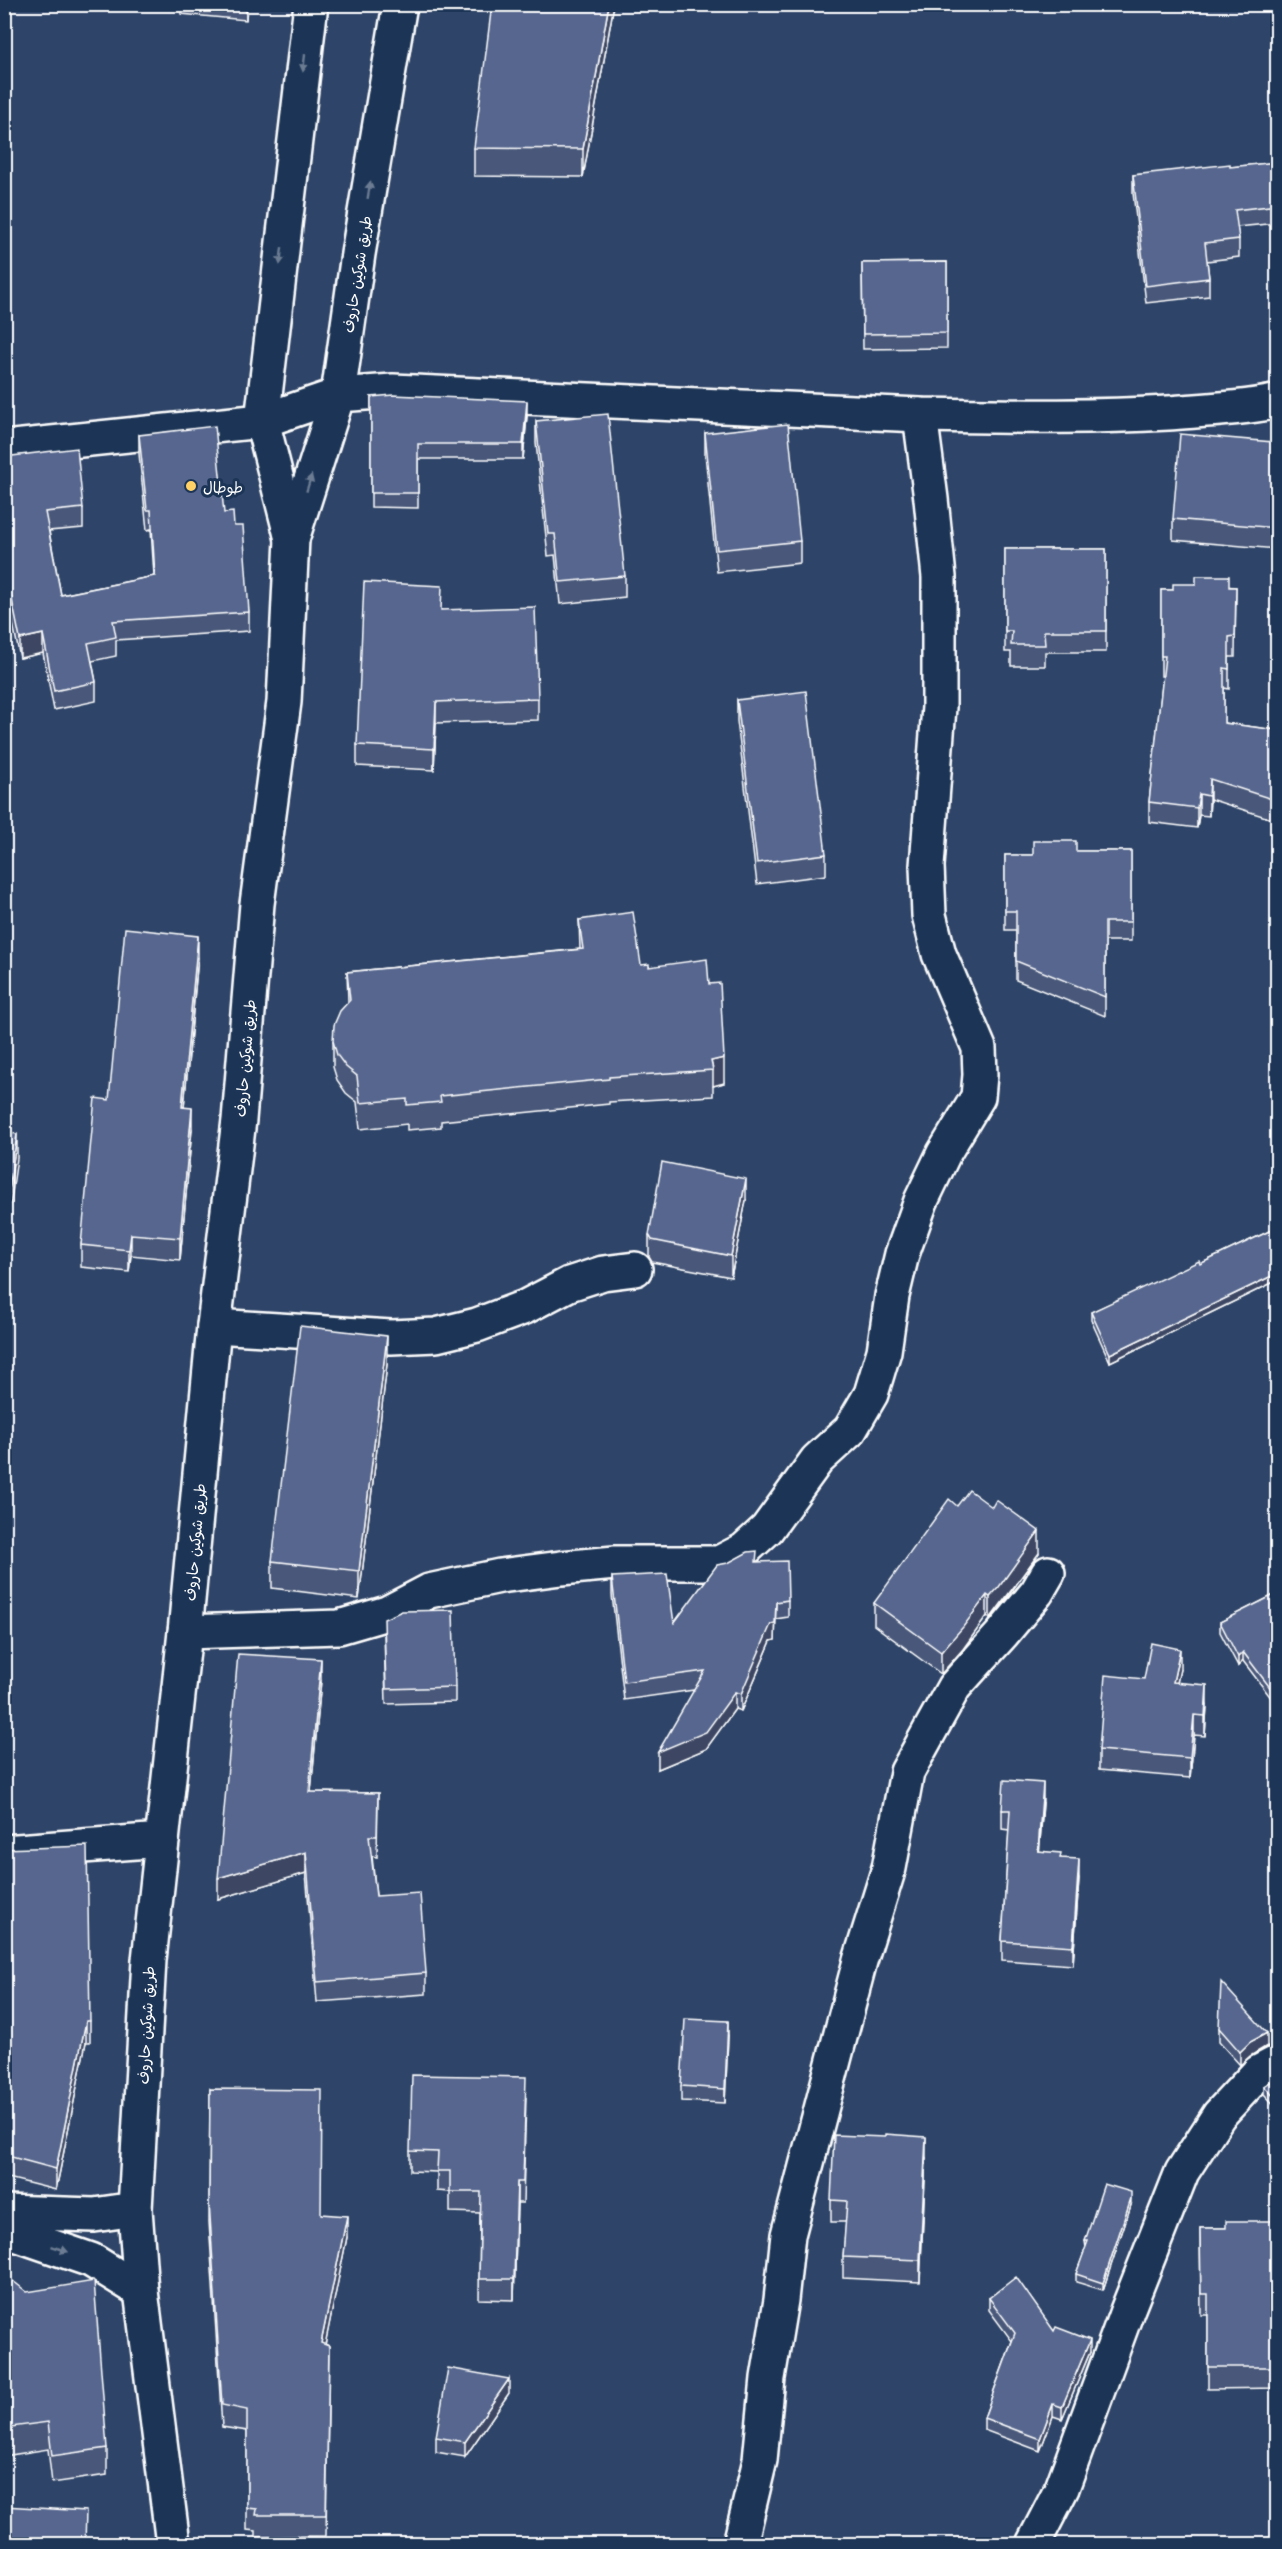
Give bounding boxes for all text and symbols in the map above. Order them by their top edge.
one-way arrow [299,53,308,72]
one-way arrow [365,180,374,199]
street label: طريق شوكين حاروف [335,214,377,334]
one-way arrow [276,247,286,266]
one-way arrow [305,474,315,492]
place label: طوطال [203,475,243,498]
marker: طوطال [184,479,198,493]
street label: طريق شوكين حاروف [227,998,261,1118]
street label: طريق شوكين حاروف [177,1482,211,1602]
street label: طريق شوكين حاروف [130,1965,160,2085]
one-way arrow [51,2245,69,2255]

